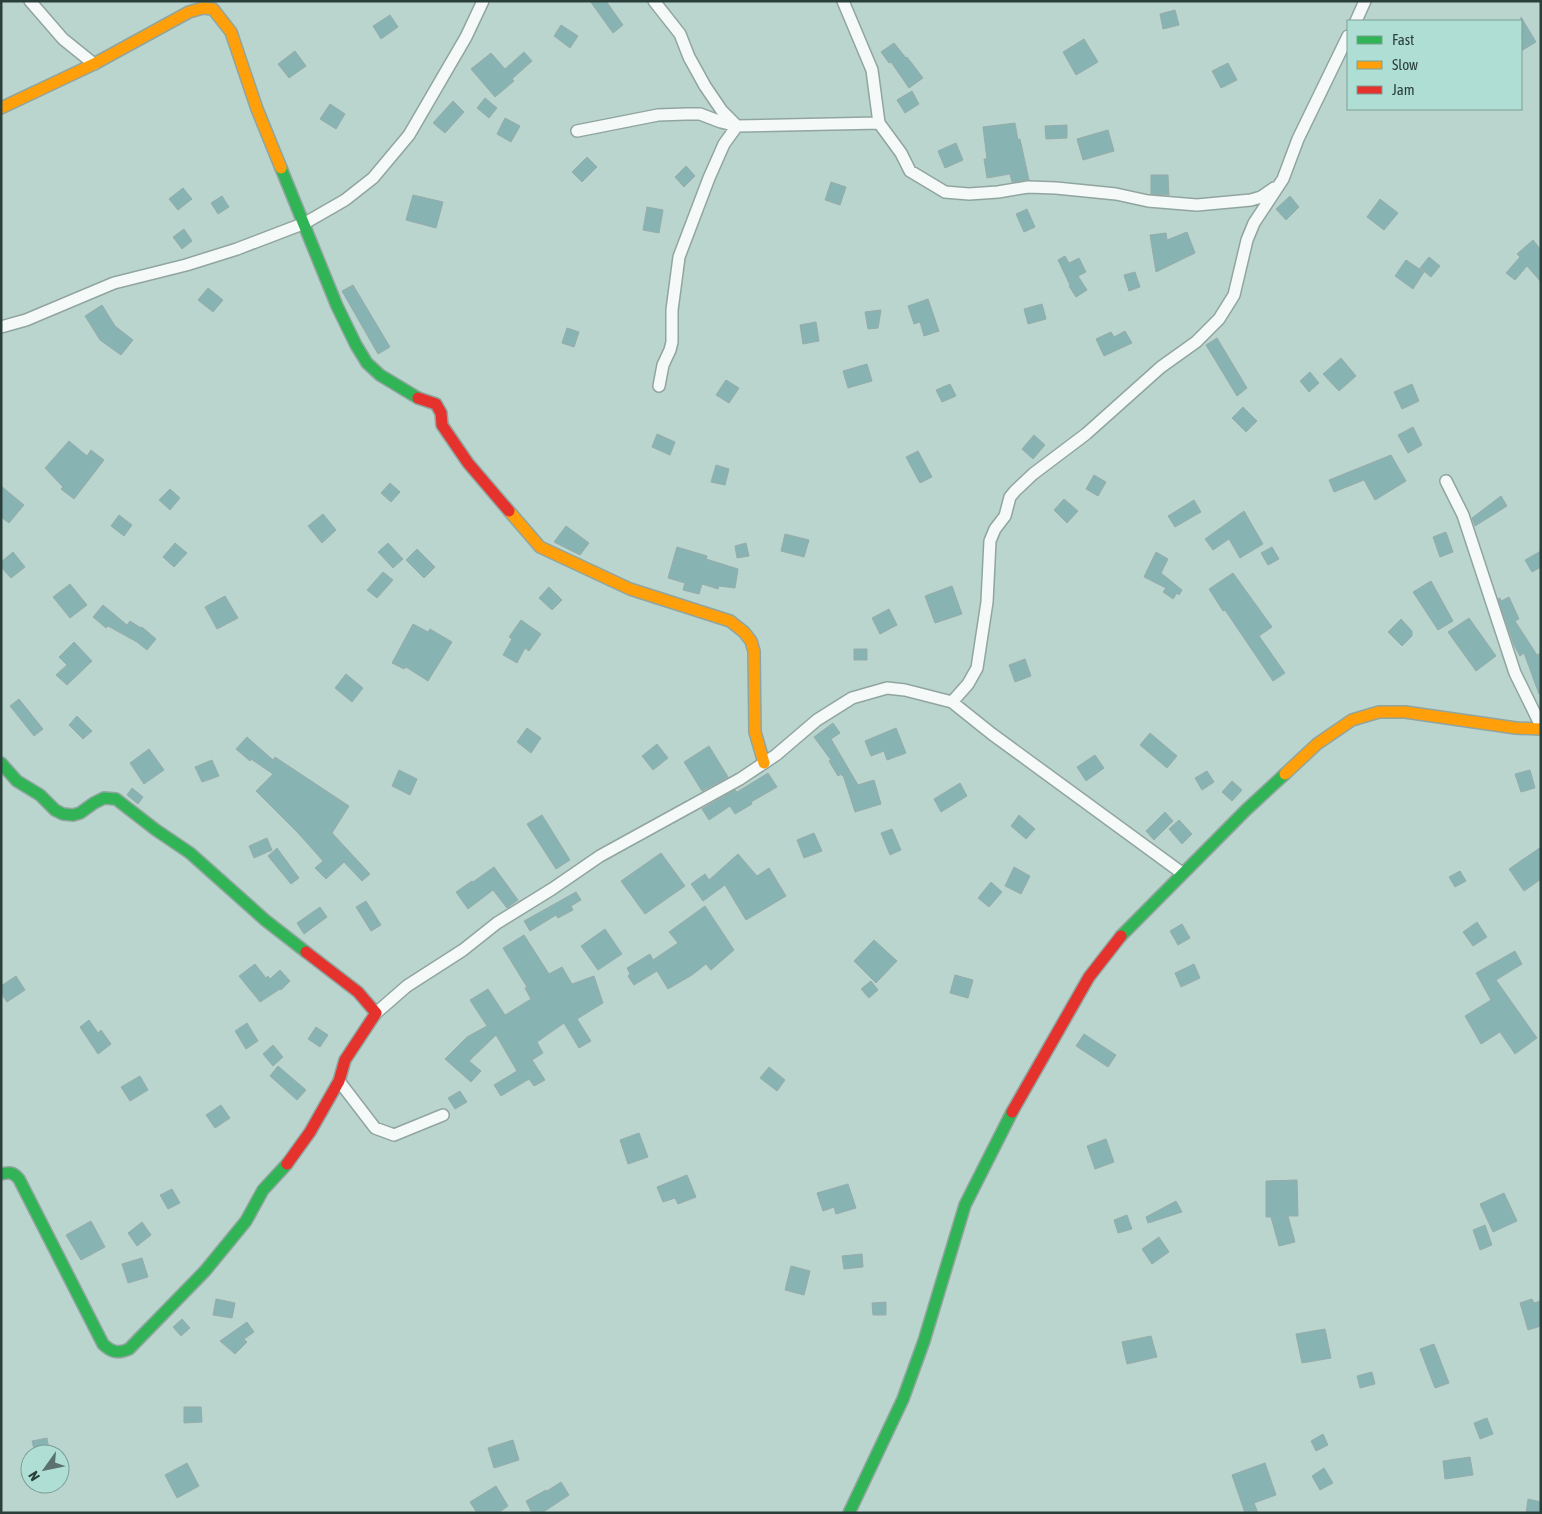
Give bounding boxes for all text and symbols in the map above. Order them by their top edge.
legend [1347,20,1522,110]
text: Fast [1392,31,1414,48]
text: Slow [1392,56,1418,73]
text: Jam [1392,81,1415,98]
north arrow [20,1444,70,1494]
text: N [25,1468,43,1484]

